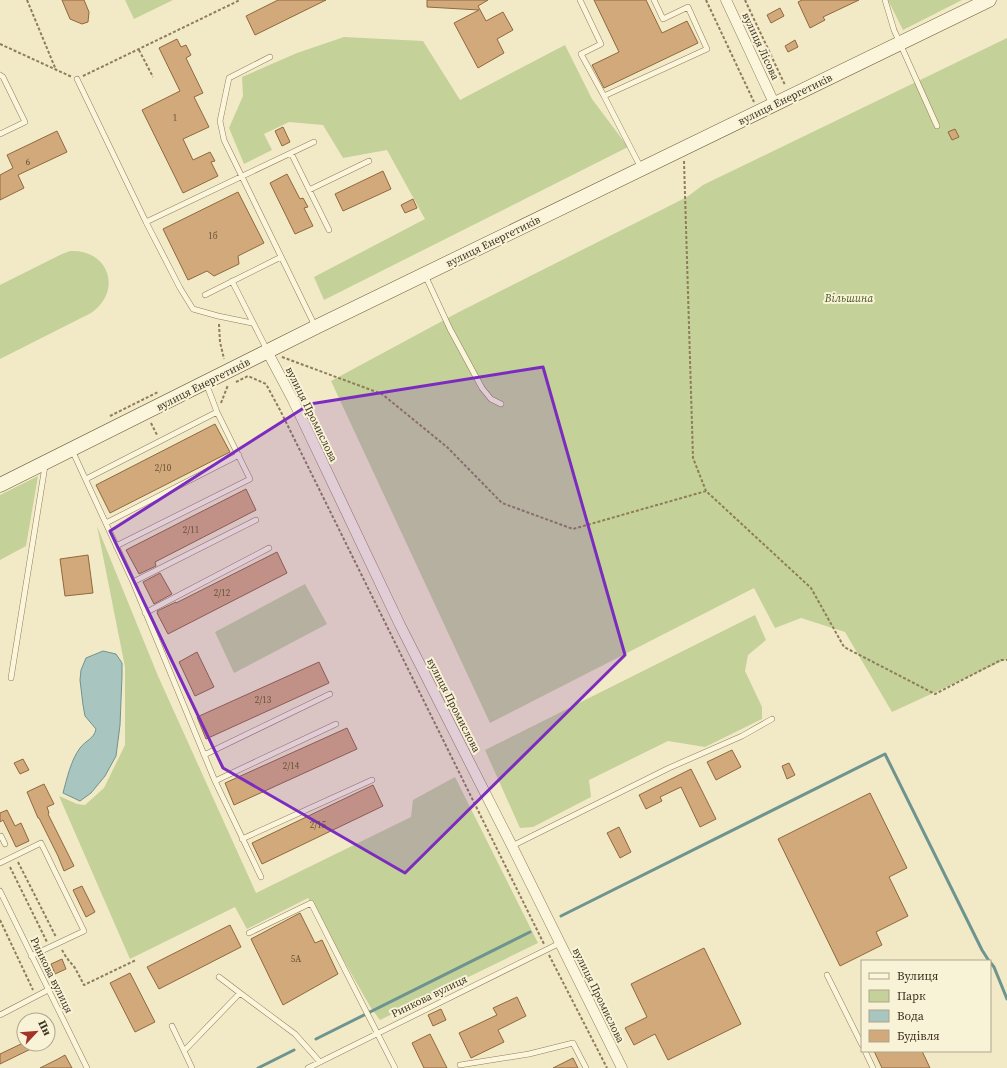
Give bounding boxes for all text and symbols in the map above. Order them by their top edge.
street label: вулиця Лісова [738,10,783,83]
street label: вулиця Енергетиків [735,70,835,129]
house number: 1 [173,112,177,124]
house number: 6 [26,156,31,168]
street label: вулиця Енергетиків [443,212,543,271]
house number: 1б [208,230,218,242]
park label: Вільшина [824,291,873,306]
street label: вулиця Енергетиків [154,354,253,415]
street label: вулиця Промислова [282,364,341,465]
house number: 2/10 [155,462,172,474]
house number: 2/11 [183,524,199,536]
house number: 2/12 [214,587,231,599]
street label: вулиця Промислова [423,655,484,755]
house number: 2/13 [255,694,272,706]
house number: 2/14 [283,760,300,772]
house number: 2/15 [310,819,327,831]
street label: Ринкова вулиця [27,935,77,1016]
street label: вулиця Промислова [569,945,628,1046]
house number: 5А [291,953,301,965]
legend [861,960,991,1052]
text: Вулиця [897,968,938,984]
street label: Ринкова вулиця [389,971,470,1021]
text: Парк [897,988,926,1004]
text: Вода [897,1008,925,1024]
north arrow [16,1012,56,1052]
text: Пн [34,1018,55,1038]
text: Будівля [897,1028,940,1044]

